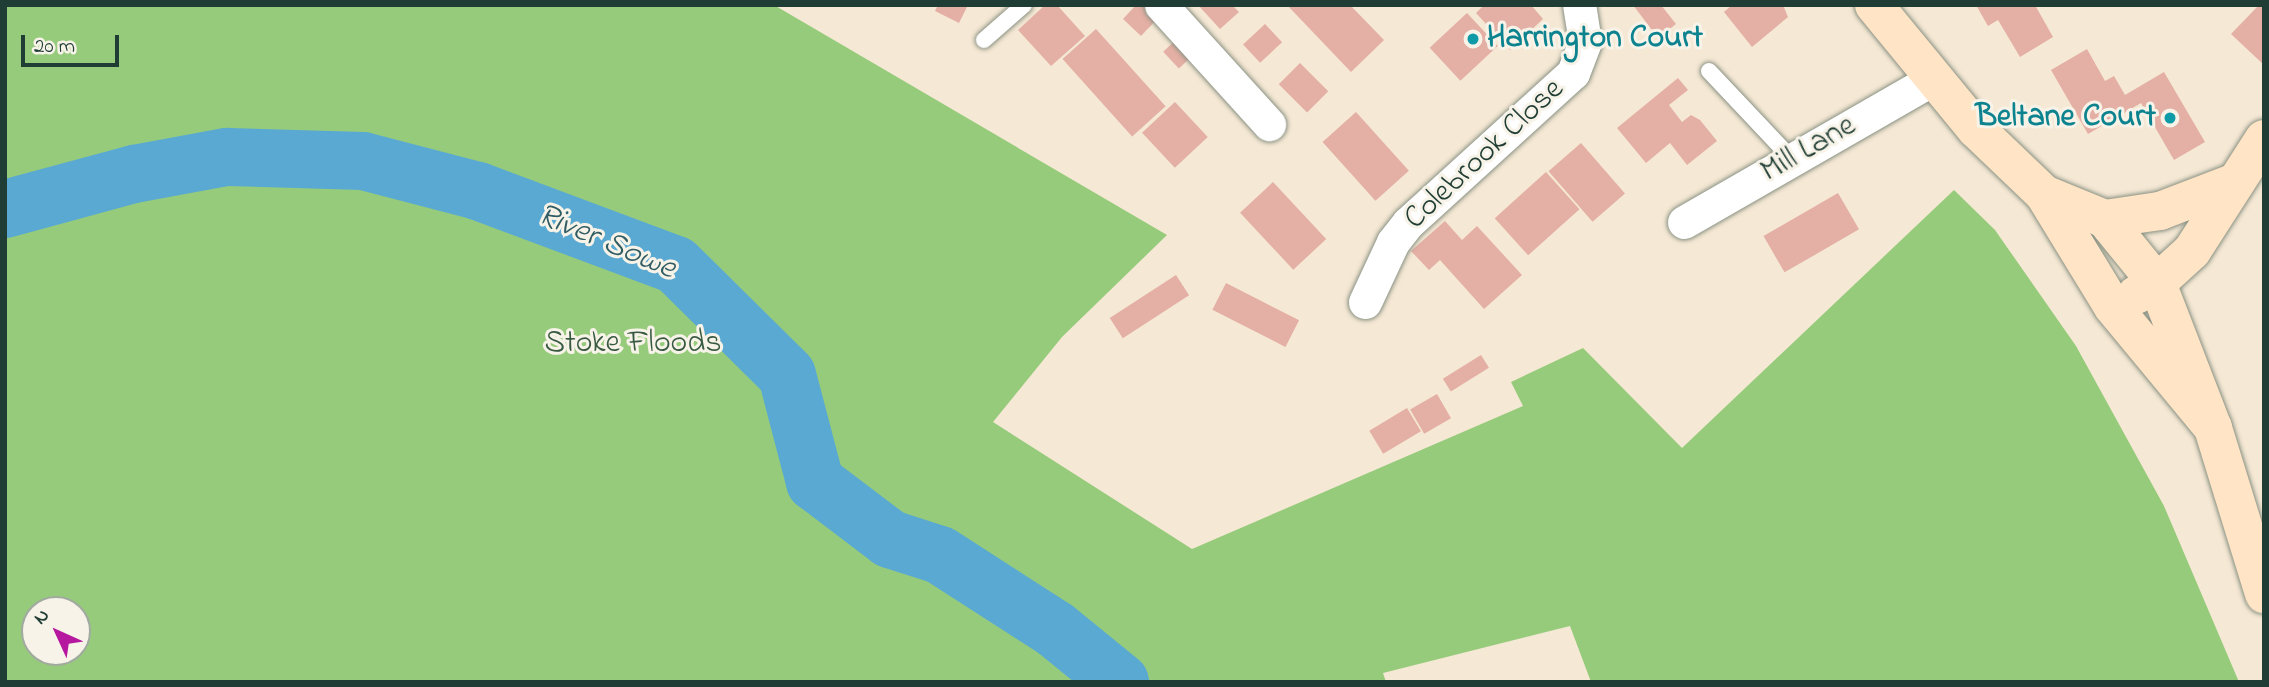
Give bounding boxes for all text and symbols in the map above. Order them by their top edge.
place label: Harrington Court [1487,20,1703,58]
scale bar [24,21,122,65]
marker: Harrington Court [1465,31,1481,47]
text: 20 m [34,32,75,62]
street label: Colebrook Close [1397,71,1573,239]
place label: Beltane Court [1976,99,2156,137]
street label: Mill Lane [1755,108,1863,192]
marker: Beltane Court [2162,110,2178,126]
water label: River Sowe [531,196,681,290]
park label: Stoke Floods [545,325,721,363]
north arrow [21,596,91,666]
text: N [28,603,56,631]

